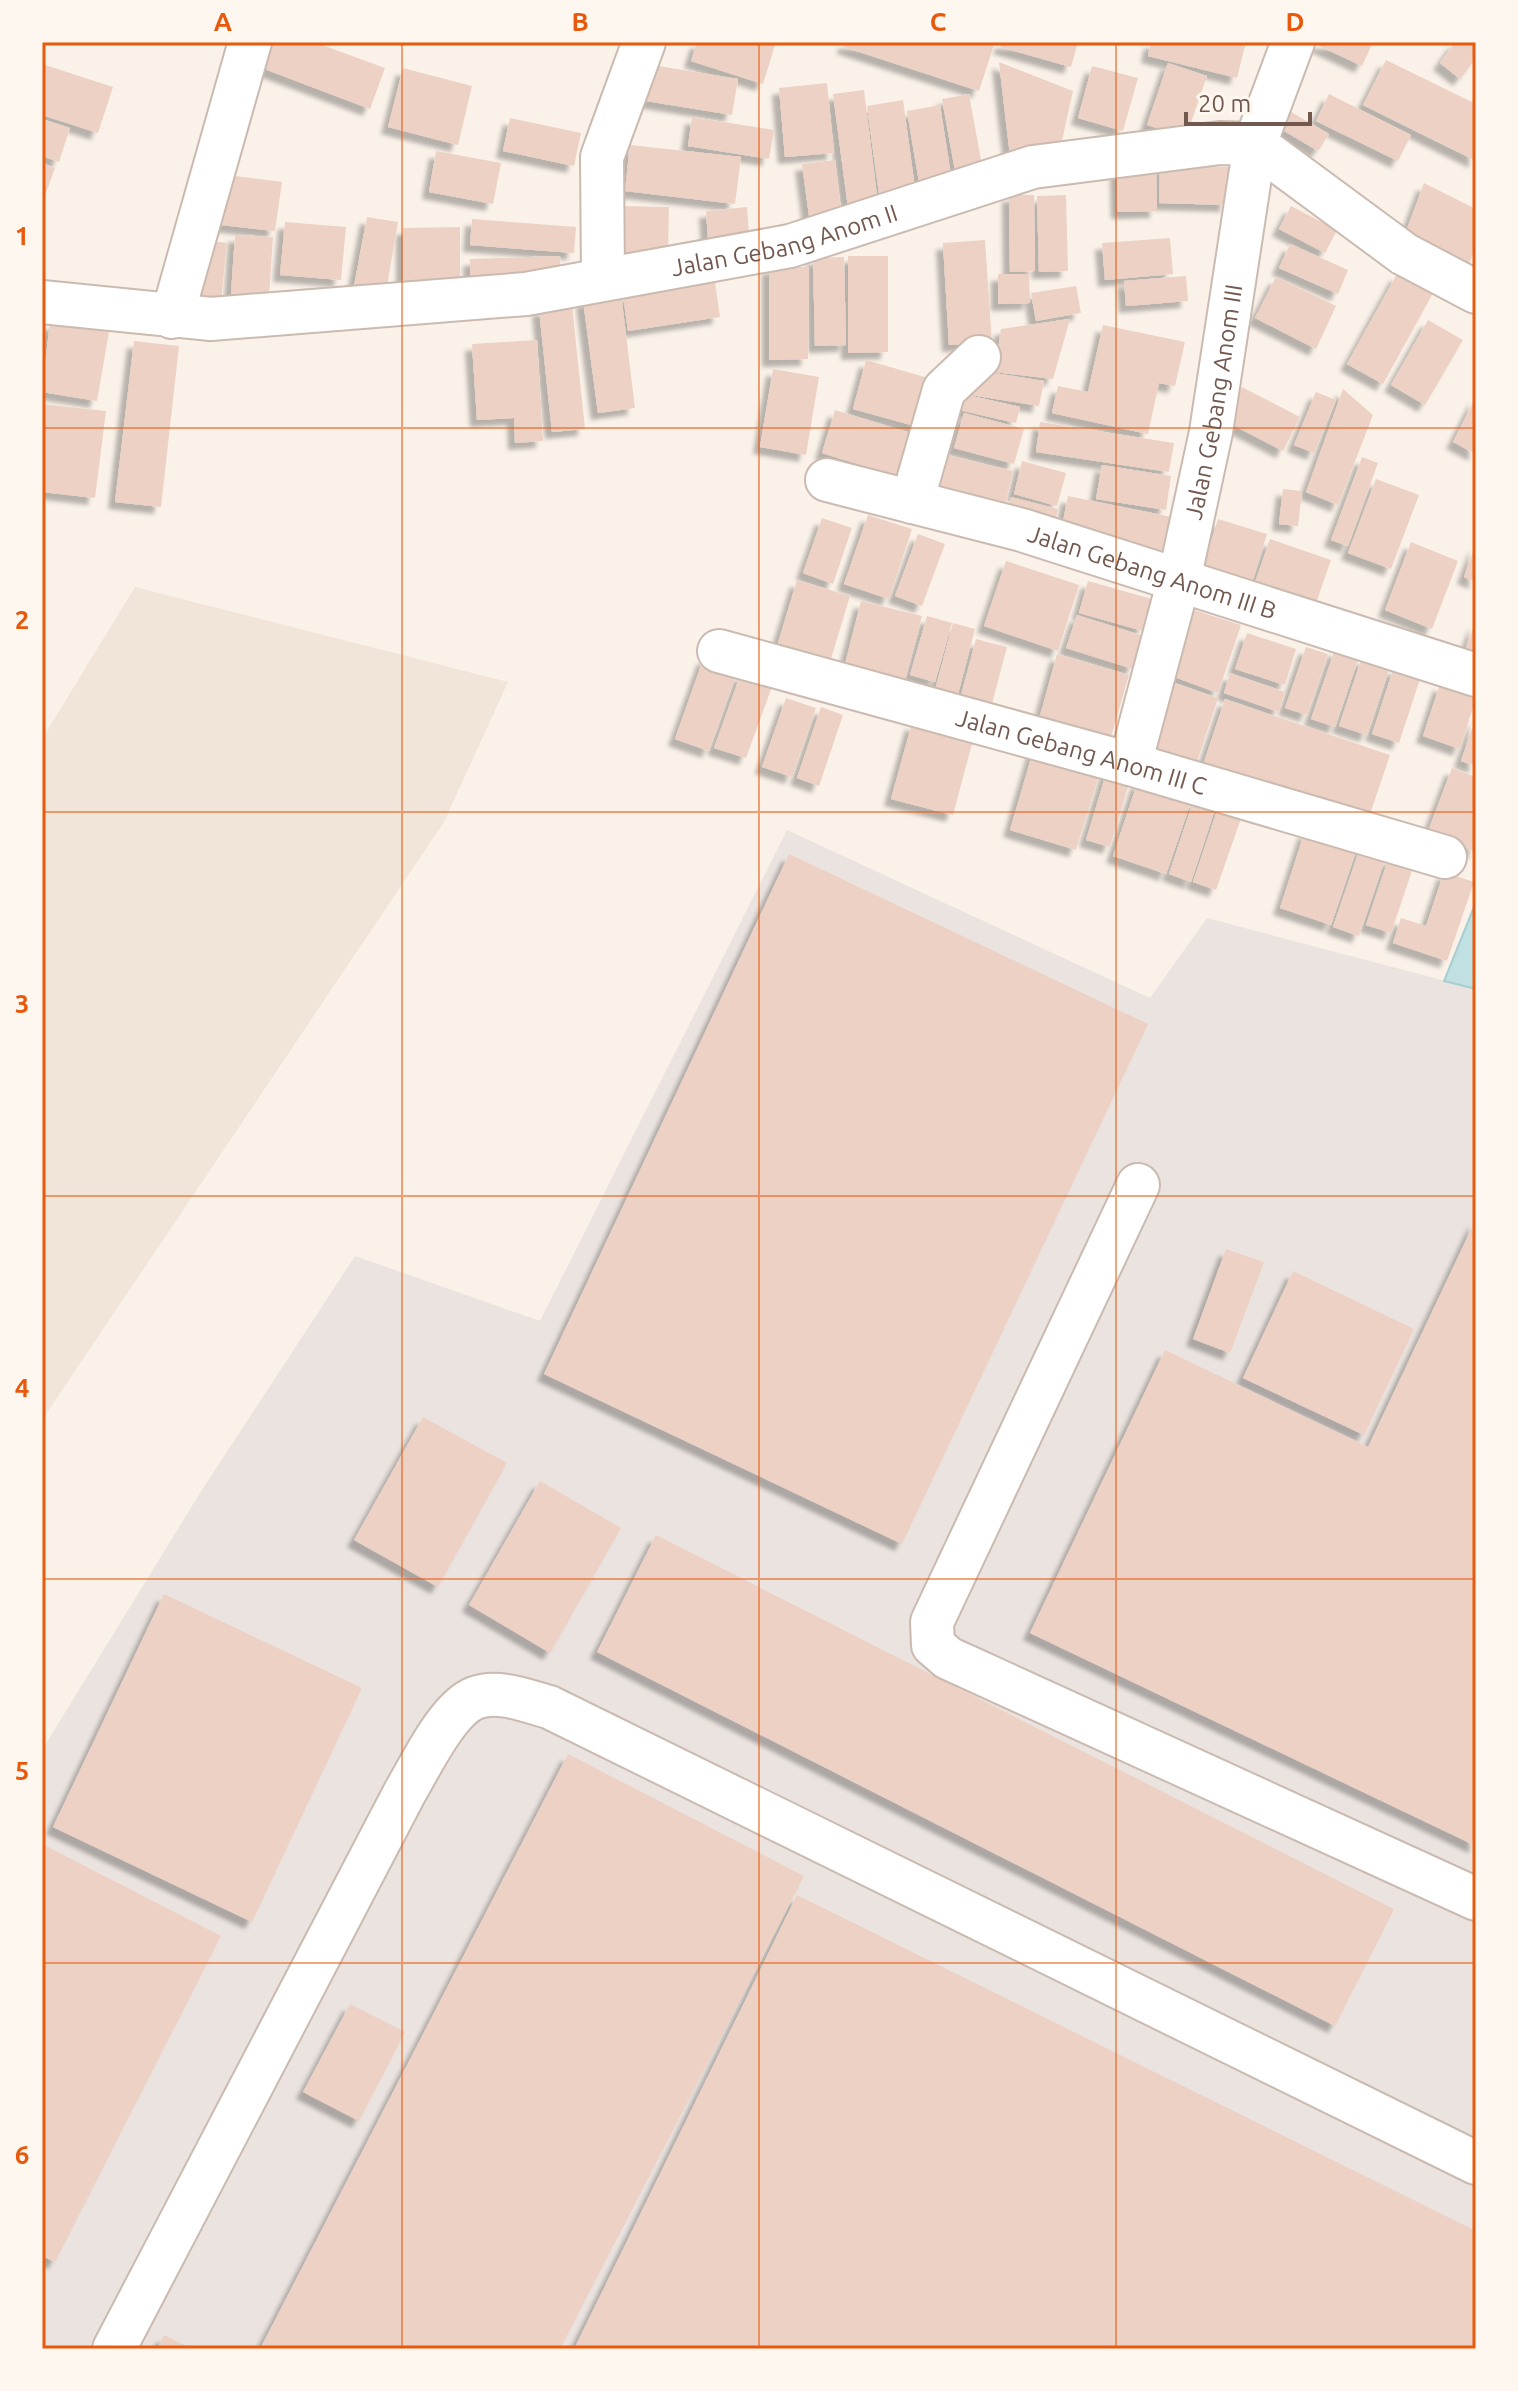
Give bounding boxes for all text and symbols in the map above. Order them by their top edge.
text: A [214,7,233,36]
text: B [571,7,589,36]
text: C [930,7,947,36]
text: D [1286,7,1304,36]
scale bar [1186,76,1310,126]
text: 20 m [1198,90,1251,117]
street label: Jalan Gebang Anom II [669,198,901,281]
text: 1 [15,221,29,250]
street label: Jalan Gebang Anom III [1179,282,1247,522]
street label: Jalan Gebang Anom III B [1025,519,1280,624]
text: 2 [15,605,29,634]
street label: Jalan Gebang Anom III C [953,703,1210,799]
text: 3 [15,989,29,1018]
text: 4 [15,1373,29,1402]
text: 5 [15,1756,29,1785]
text: 6 [15,2140,29,2169]

